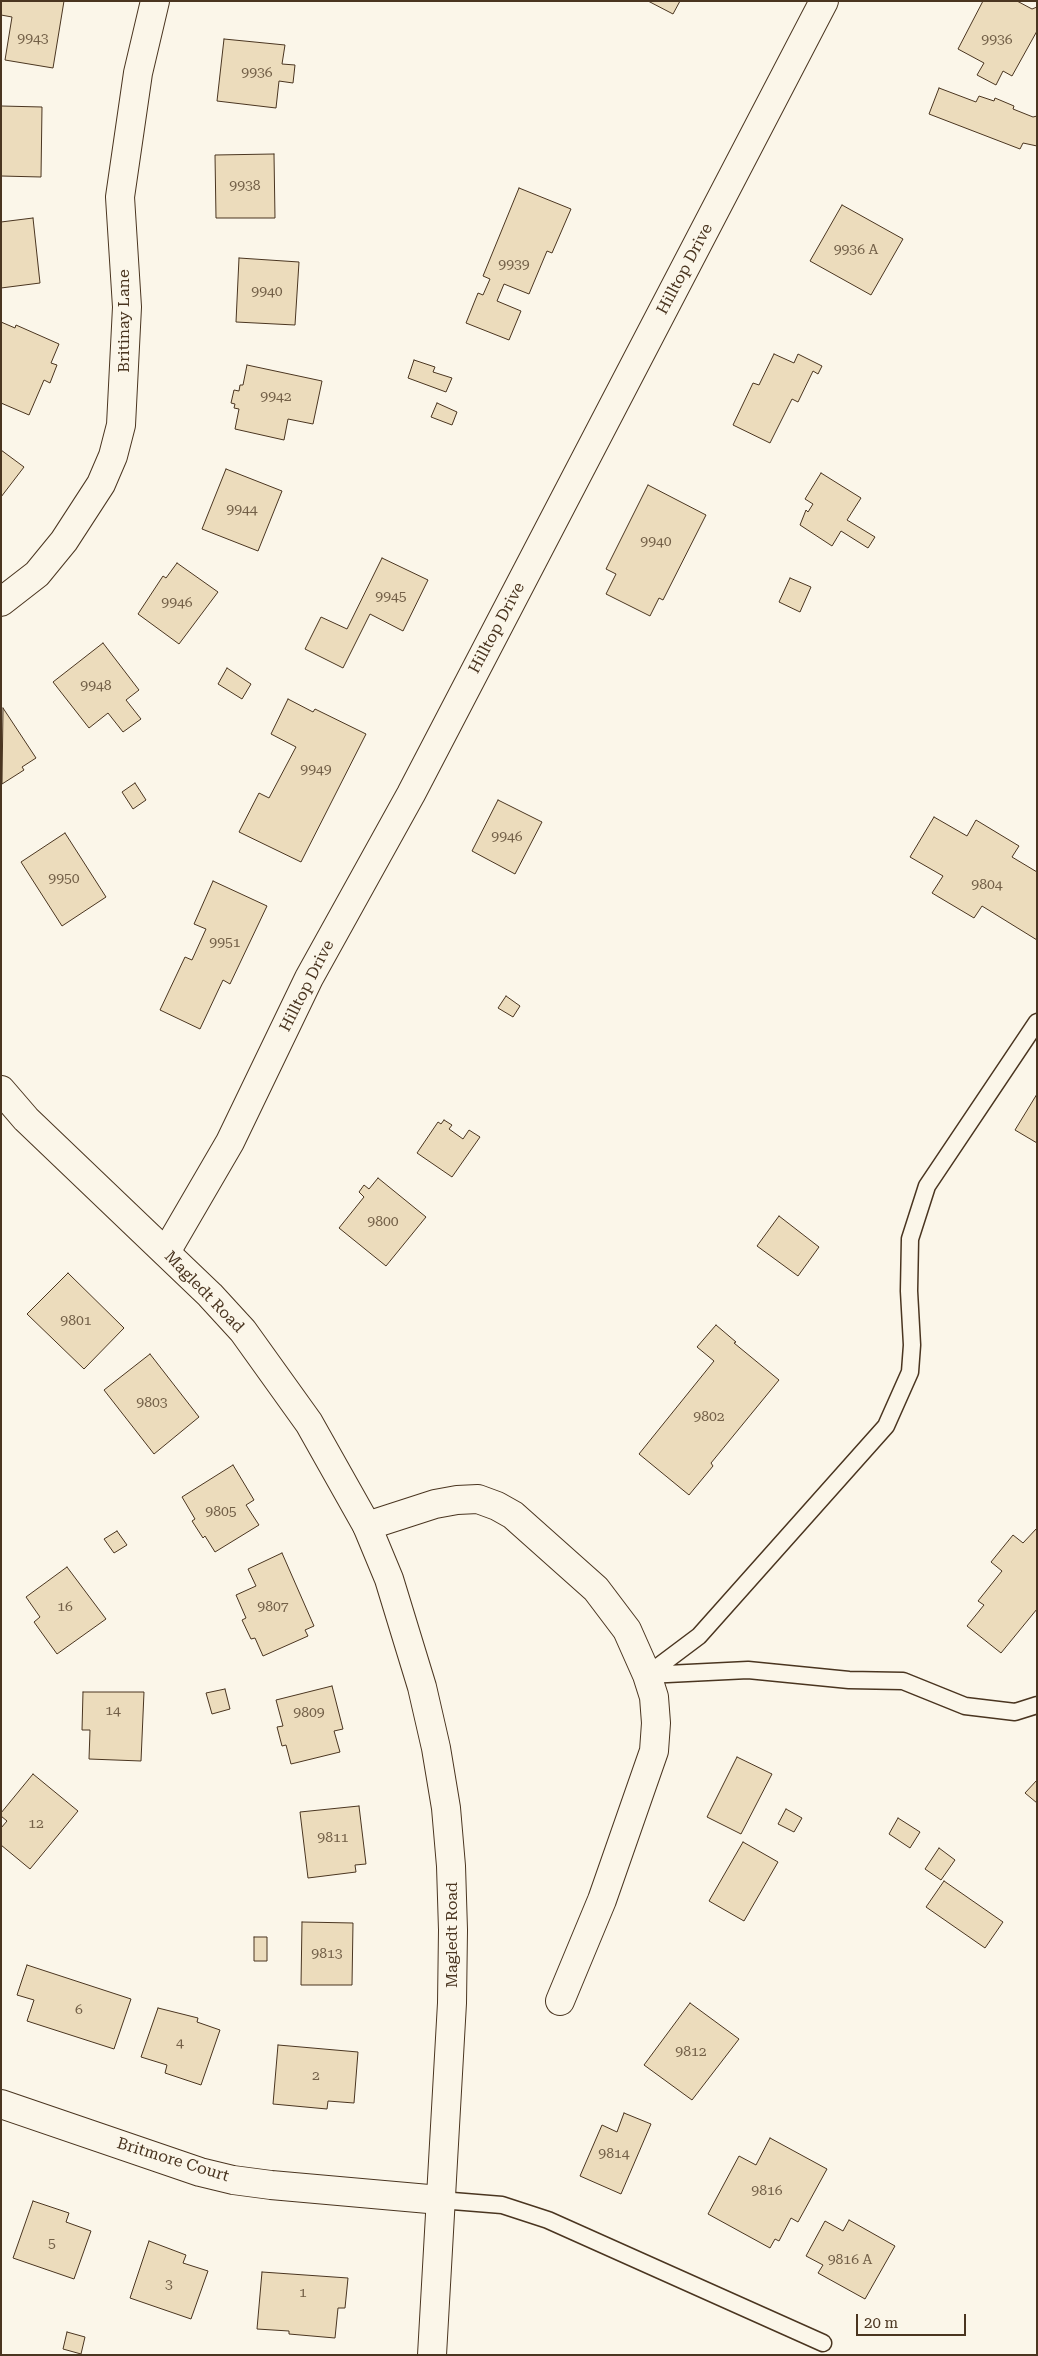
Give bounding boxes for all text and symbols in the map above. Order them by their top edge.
house number: 9943 [17,31,49,47]
house number: 9936 [981,32,1013,48]
house number: 9936 [241,65,273,81]
house number: 9938 [229,178,261,194]
street label: Hilltop Drive [653,220,717,318]
house number: 9936 A [834,242,878,258]
house number: 9939 [498,257,530,273]
street label: Britinay Lane [114,269,134,373]
house number: 9940 [251,284,283,300]
house number: 9942 [260,389,292,405]
house number: 9944 [226,502,258,518]
house number: 9940 [640,534,672,550]
street label: Hilltop Drive [465,579,529,677]
house number: 9945 [375,589,407,605]
house number: 9946 [161,595,193,611]
house number: 9948 [80,678,112,694]
house number: 9949 [300,762,332,778]
house number: 9946 [491,829,523,845]
house number: 9950 [48,871,80,887]
house number: 9804 [971,877,1003,893]
house number: 9951 [209,935,241,951]
street label: Hilltop Drive [276,937,338,1035]
house number: 9800 [367,1214,399,1230]
street label: Magledt Road [160,1247,248,1337]
house number: 9801 [60,1313,92,1329]
house number: 9803 [136,1395,168,1411]
house number: 9802 [693,1409,725,1425]
house number: 9805 [205,1504,237,1520]
house number: 16 [57,1599,73,1615]
house number: 9807 [257,1599,289,1615]
house number: 14 [105,1703,121,1719]
house number: 9809 [293,1705,325,1721]
house number: 12 [28,1816,44,1832]
house number: 9811 [317,1830,349,1846]
street label: Magledt Road [442,1882,462,1988]
house number: 9813 [311,1946,343,1962]
house number: 6 [75,2002,83,2018]
house number: 4 [176,2035,184,2051]
house number: 9812 [675,2044,707,2060]
house number: 2 [312,2068,320,2084]
street label: Britmore Court [115,2134,231,2186]
house number: 9814 [598,2146,630,2162]
house number: 9816 [751,2183,783,2199]
house number: 5 [48,2236,56,2252]
house number: 9816 A [828,2252,872,2268]
house number: 3 [165,2277,173,2293]
house number: 1 [299,2285,307,2301]
scale bar [858,2304,968,2336]
text: 20 m [864,2314,898,2332]

